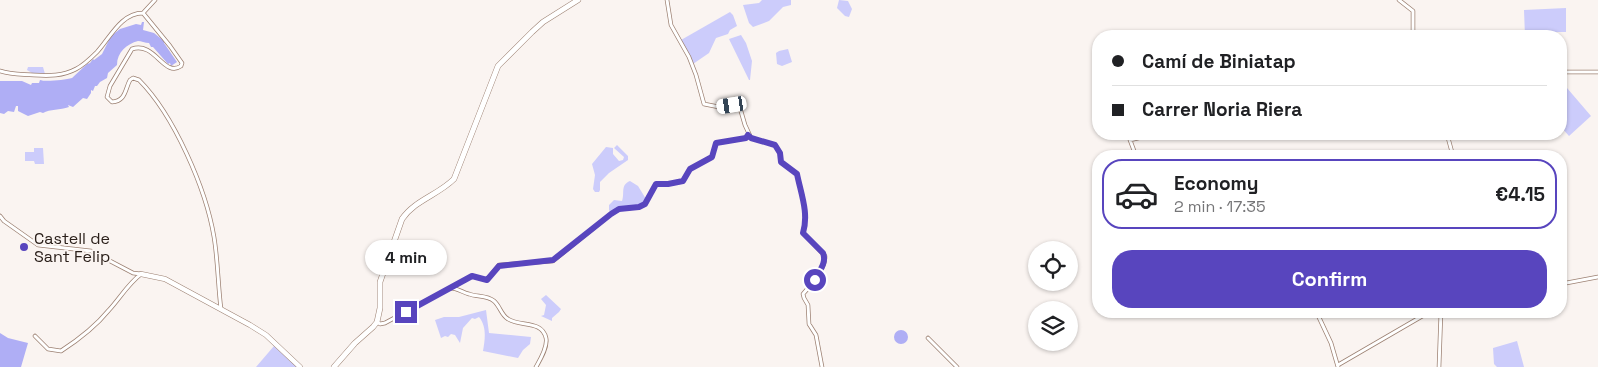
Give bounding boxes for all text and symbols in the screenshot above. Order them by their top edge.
text: Camí de Biniatap [1142,49,1296,74]
car [716,95,747,115]
text: Carrer Noria Riera [1142,97,1302,122]
text: Economy [1174,171,1258,196]
icon: car [1114,172,1159,217]
text: €4.15 [1495,182,1545,207]
text: 2 min · 17:35 [1174,196,1265,217]
place label: Castell de Sant Felip [34,228,110,267]
callout: 4 min [365,240,447,274]
marker: Castell de Sant Felip [18,241,30,253]
map controls [1028,241,1078,351]
button: locate [1028,241,1078,291]
text: 4 min [385,247,427,268]
button: Confirm [1112,250,1547,308]
route start [804,269,826,291]
route end [395,301,417,323]
button: layers [1028,301,1078,351]

